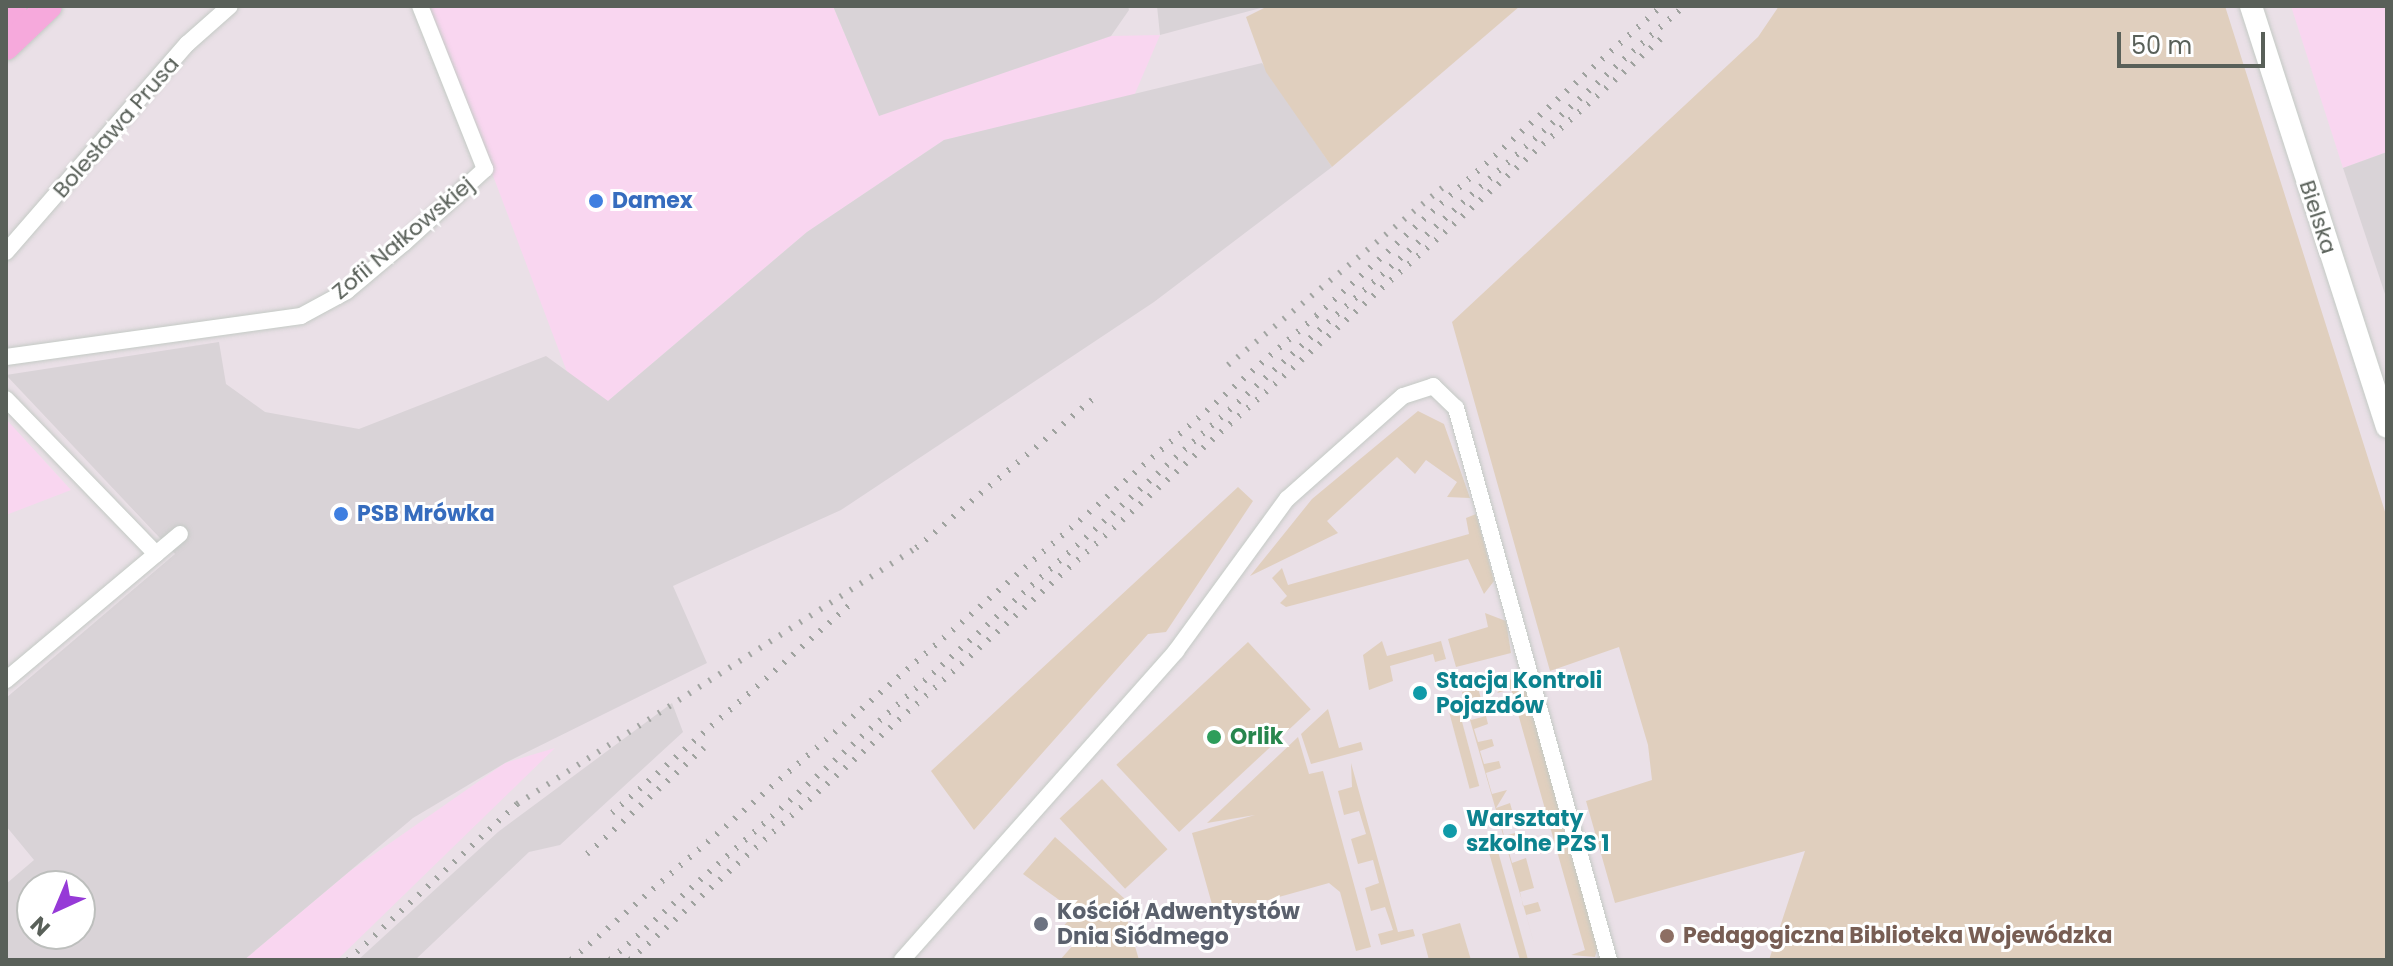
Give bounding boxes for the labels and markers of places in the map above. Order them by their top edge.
place label: Damex [612,188,693,214]
marker: Damex [587,192,605,210]
place label: PSB Mrówka [357,501,495,527]
marker: PSB Mrówka [332,505,350,523]
place label: Stacja Kontroli Pojazdów [1436,667,1602,718]
marker: Stacja Kontroli Pojazdów [1411,684,1429,702]
place label: Orlik [1230,724,1283,750]
marker: Orlik [1205,728,1223,746]
place label: Warsztaty szkolne PZS 1 [1466,805,1610,856]
marker: Warsztaty szkolne PZS 1 [1441,822,1459,840]
place label: Kościół Adwentystów Dnia Siódmego [1057,898,1300,950]
marker: Kościół Adwentystów Dnia Siódmego [1032,915,1050,933]
place label: Pedagogiczna Biblioteka Wojewódzka [1683,923,2112,949]
marker: Pedagogiczna Biblioteka Wojewódzka [1658,927,1676,945]

